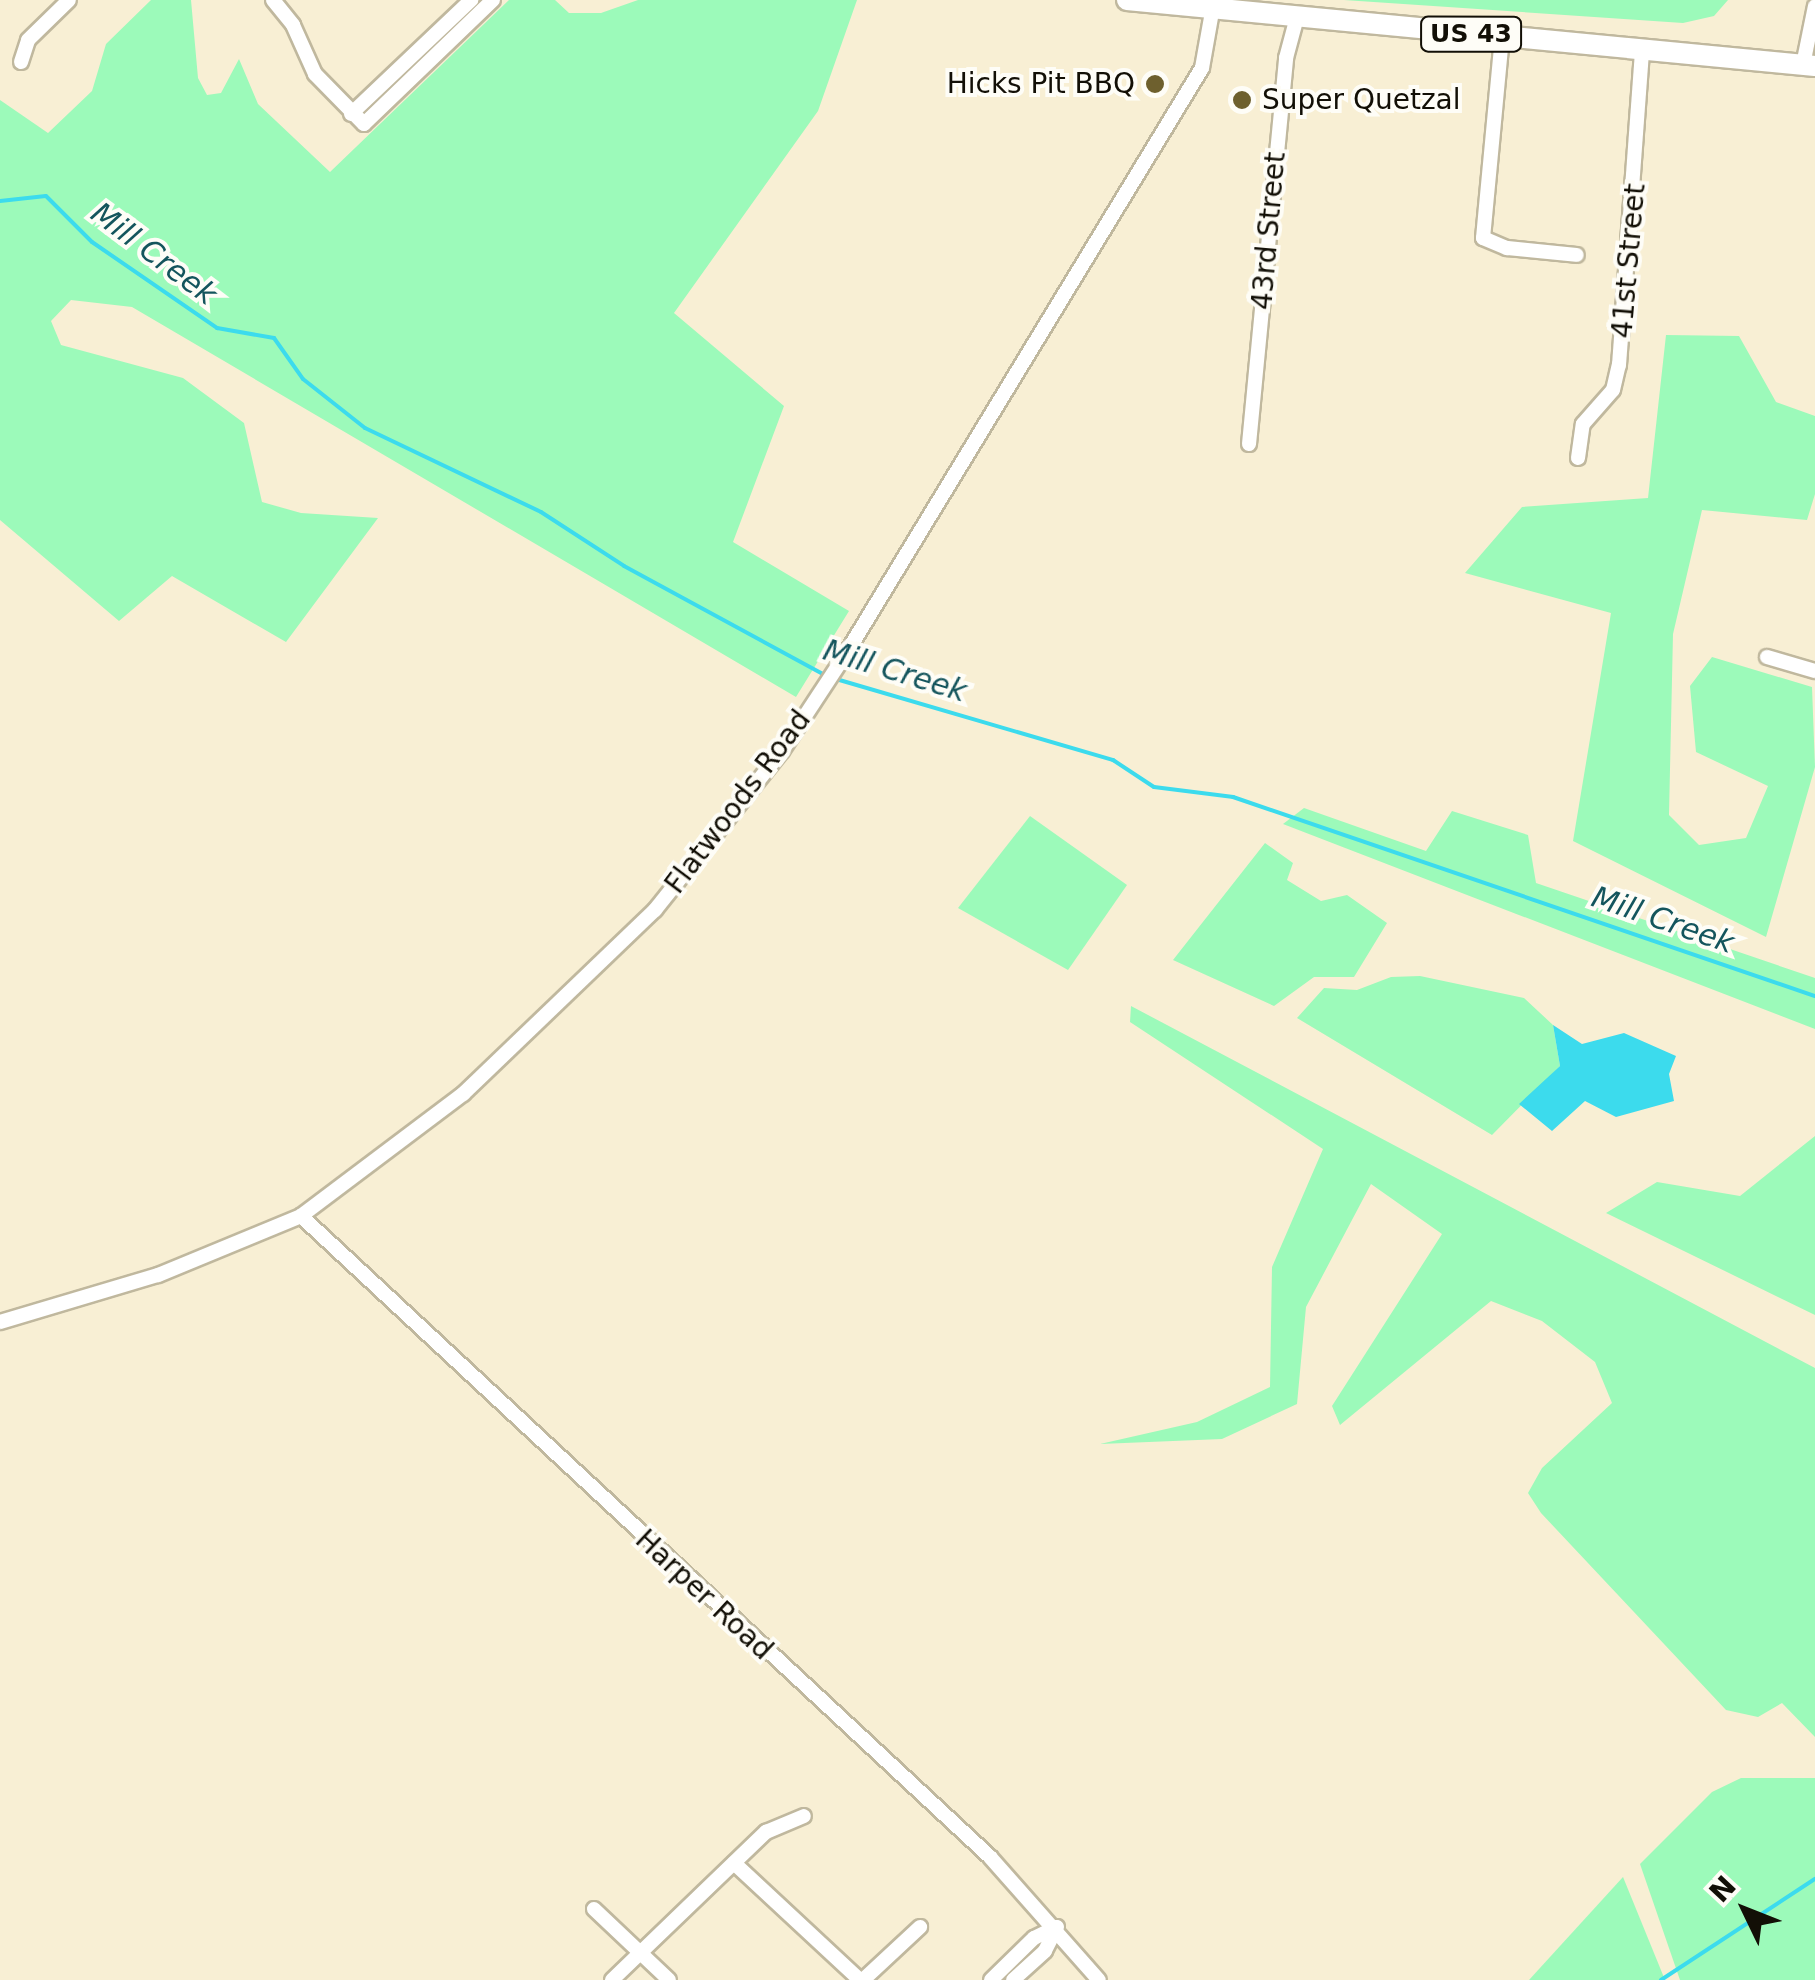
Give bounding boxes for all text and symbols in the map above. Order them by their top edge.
road number: US 43 [1418,14,1524,54]
place label: Hicks Pit BBQ [947,67,1135,101]
marker: Hicks Pit BBQ [1144,73,1166,95]
place label: Super Quetzal [1262,83,1461,117]
marker: Super Quetzal [1231,89,1253,111]
street label: 43rd Street [1245,151,1293,311]
street label: 41st Street [1606,182,1652,340]
water label: Mill Creek [84,195,224,313]
water label: Mill Creek [819,632,971,710]
street label: Flatwoods Road [658,704,818,900]
water label: Mill Creek [1587,879,1739,961]
street label: Harper Road [628,1523,780,1667]
north arrow [1695,1860,1795,1960]
text: N [1703,1869,1743,1909]

